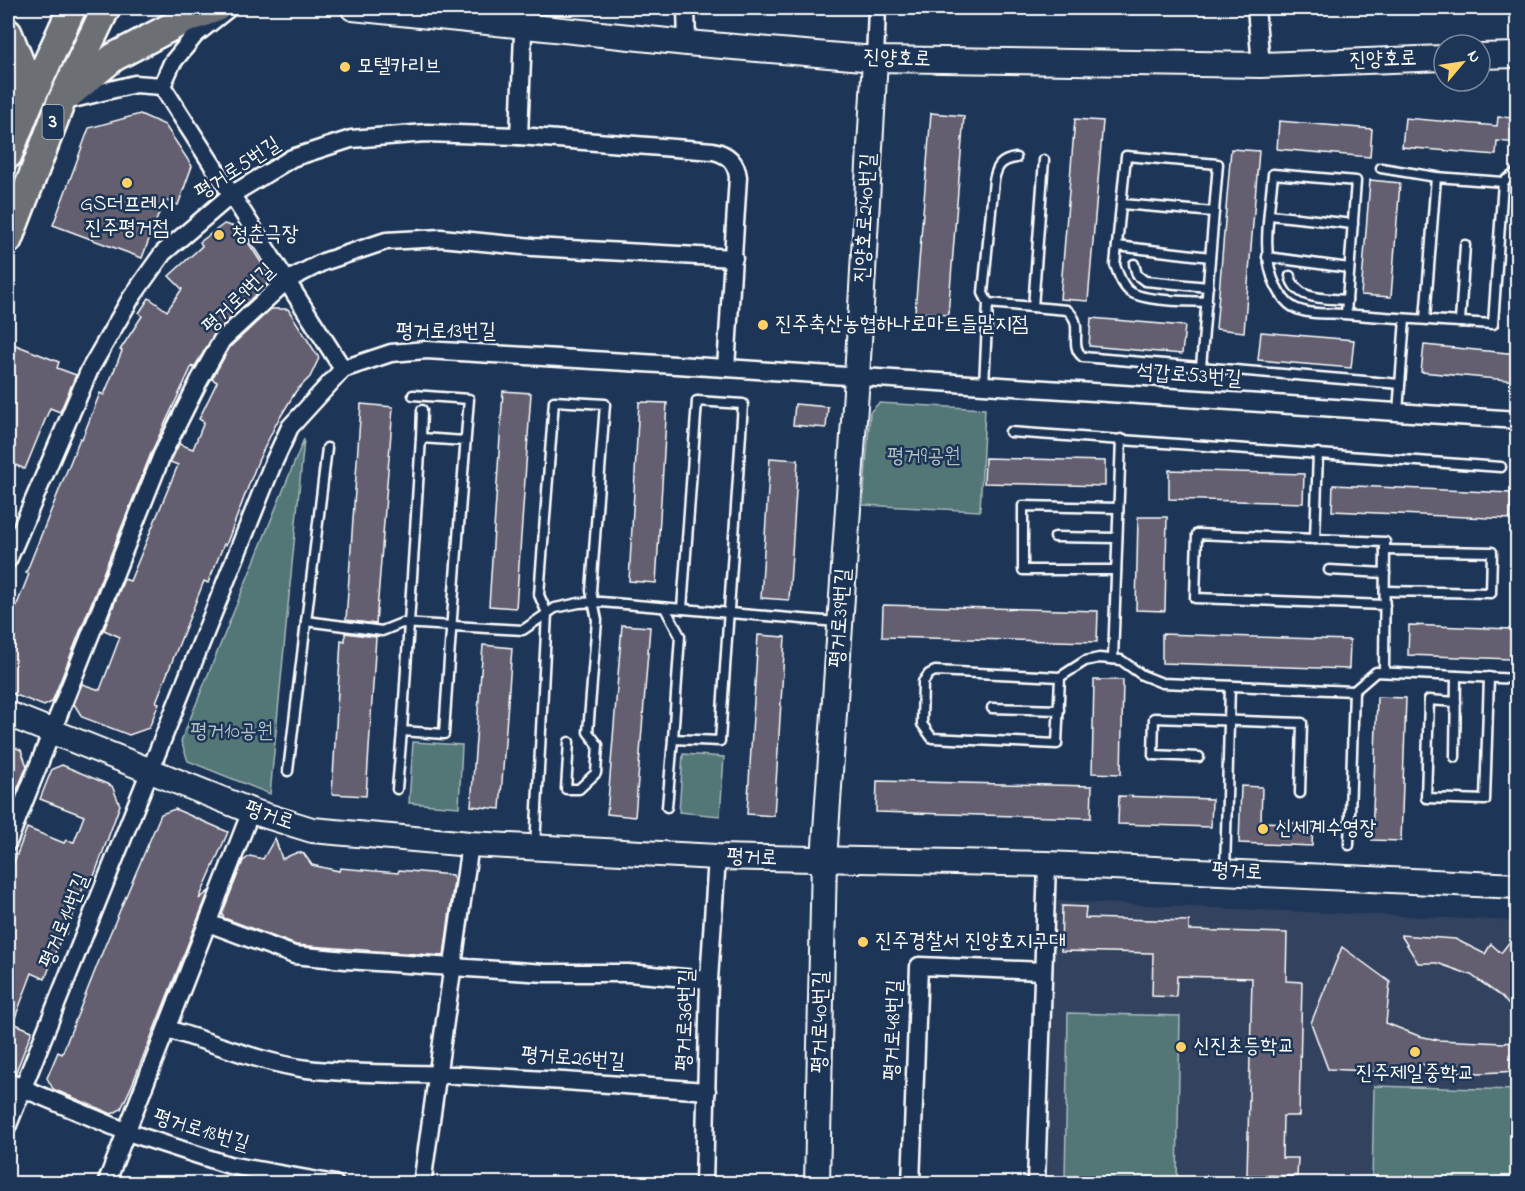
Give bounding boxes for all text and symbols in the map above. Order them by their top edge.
north arrow [1432,33,1492,93]
street label: 진양호로 [863,43,931,75]
street label: 진양호로 [1349,44,1417,76]
text: N [1460,46,1487,67]
place label: 모텔카리브 [357,52,442,82]
marker: 모텔카리브 [338,60,352,74]
road number: 3 [42,105,64,139]
street label: 평거로5번길 [189,130,287,208]
street label: 진양호로240번길 [848,152,884,283]
marker: GS더프레시 진주평거점 [120,176,134,190]
place label: GS더프레시 진주평거점 [80,190,174,244]
place label: 청춘극장 [231,220,299,250]
marker: 청춘극장 [212,228,226,242]
street label: 평거로9번길 [196,257,282,341]
place label: 진주축산농협하나로마트들말지점 [775,310,1028,340]
street label: 평거로13번길 [396,317,496,347]
marker: 진주축산농협하나로마트들말지점 [756,318,770,332]
street label: 석갑로53번길 [1135,357,1243,395]
park label: 평거9공원 [887,442,961,472]
street label: 평거로39번길 [823,567,859,669]
park label: 평거10공원 [190,717,274,747]
street label: 평거로 [240,794,298,838]
place label: 신세계수영장 [1275,814,1376,844]
marker: 신세계수영장 [1256,822,1270,836]
street label: 평거로 [726,842,778,874]
street label: 평거로 [1211,856,1263,888]
street label: 평거로14번길 [32,869,98,973]
place label: 진주경찰서 진양호지구대 [875,927,1066,957]
marker: 진주경찰서 진양호지구대 [856,935,870,949]
street label: 평거로36번길 [669,968,703,1072]
street label: 평거로40번길 [805,971,837,1073]
street label: 평거로48번길 [877,979,911,1081]
place label: 신진초등학교 [1193,1032,1294,1062]
street label: 평거로26번길 [520,1040,626,1078]
marker: 신진초등학교 [1174,1040,1188,1054]
marker: 진주제일중학교 [1408,1045,1422,1059]
place label: 진주제일중학교 [1356,1059,1474,1089]
street label: 평거로18번길 [149,1102,253,1160]

